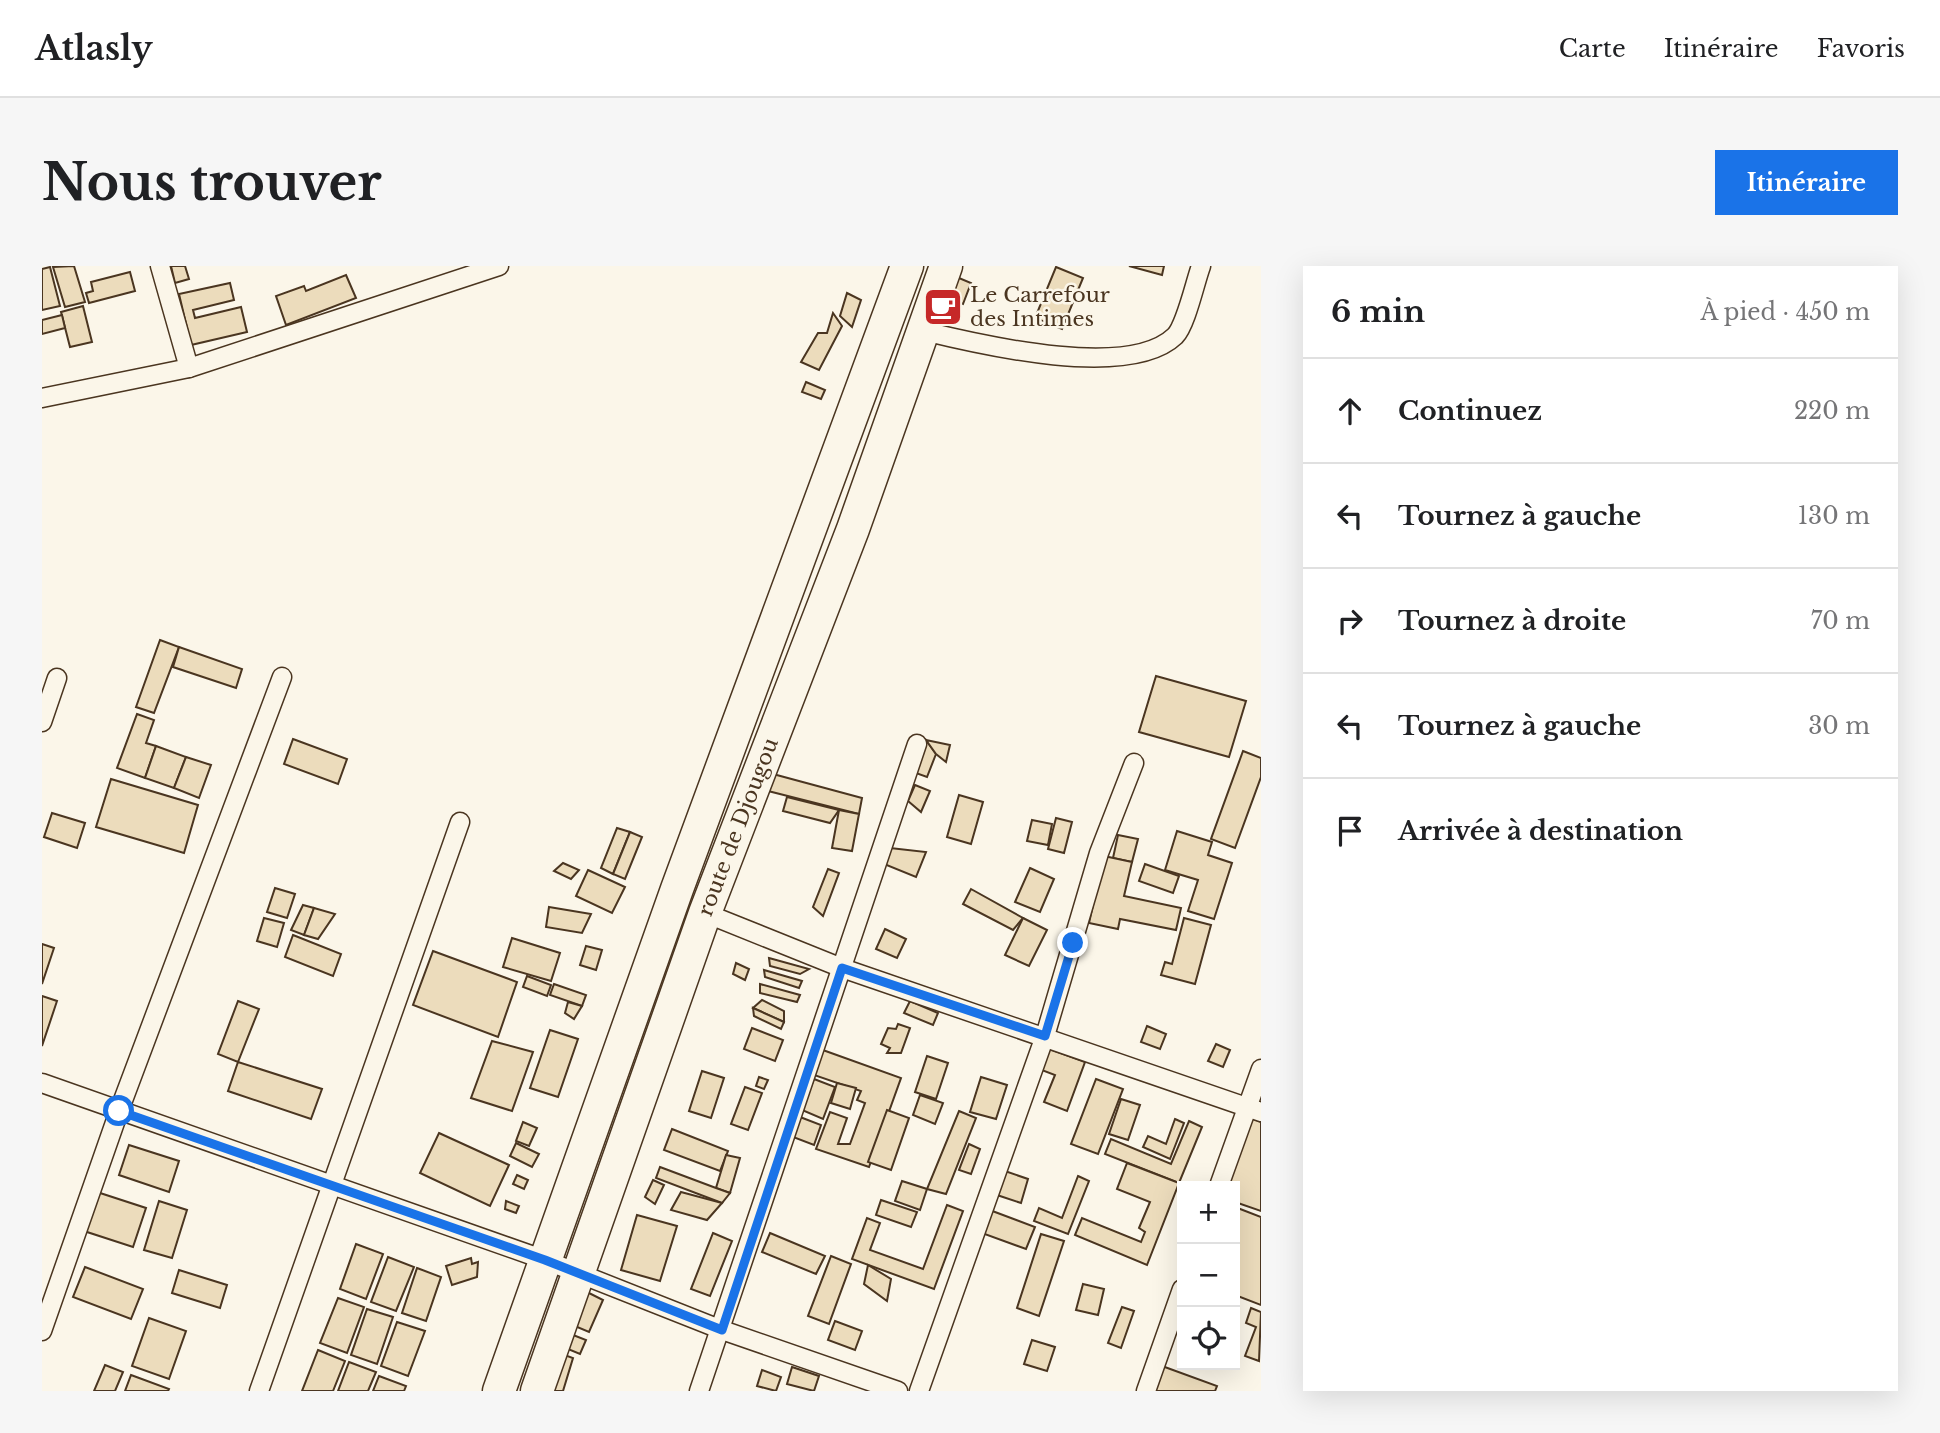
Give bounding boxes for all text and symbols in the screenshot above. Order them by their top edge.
text: Atlasly [35,28,153,69]
text: Carte [1559,34,1626,63]
text: Itinéraire [1664,34,1779,63]
text: Favoris [1817,34,1905,63]
button: Itinéraire [1715,150,1898,215]
text: Nous trouver [42,152,382,213]
place label: Le Carrefour des Intimes [970,282,1110,332]
cafe icon: Le Carrefour des Intimes [922,286,964,328]
text: 6 min [1331,293,1425,330]
text: À pied · 450 m [1700,298,1870,326]
icon: ahead [1331,392,1369,430]
text: Continuez [1398,395,1542,427]
text: 220 m [1794,397,1870,425]
icon: left [1331,497,1369,535]
text: Tournez à gauche [1398,500,1641,532]
text: 130 m [1798,502,1870,530]
icon: right [1331,602,1369,640]
text: Tournez à droite [1398,605,1626,637]
text: 70 m [1811,607,1870,635]
icon: left [1331,707,1369,745]
text: Tournez à gauche [1398,710,1641,742]
text: 30 m [1808,712,1870,740]
street label: route de Djougou [692,734,784,920]
icon: arrive [1331,812,1369,850]
text: Arrivée à destination [1398,815,1683,847]
route end [1057,927,1088,958]
route start [103,1095,134,1126]
map controls [1177,1181,1240,1370]
button: + [1177,1181,1240,1244]
button: − [1177,1244,1240,1307]
button: locate [1177,1307,1240,1370]

